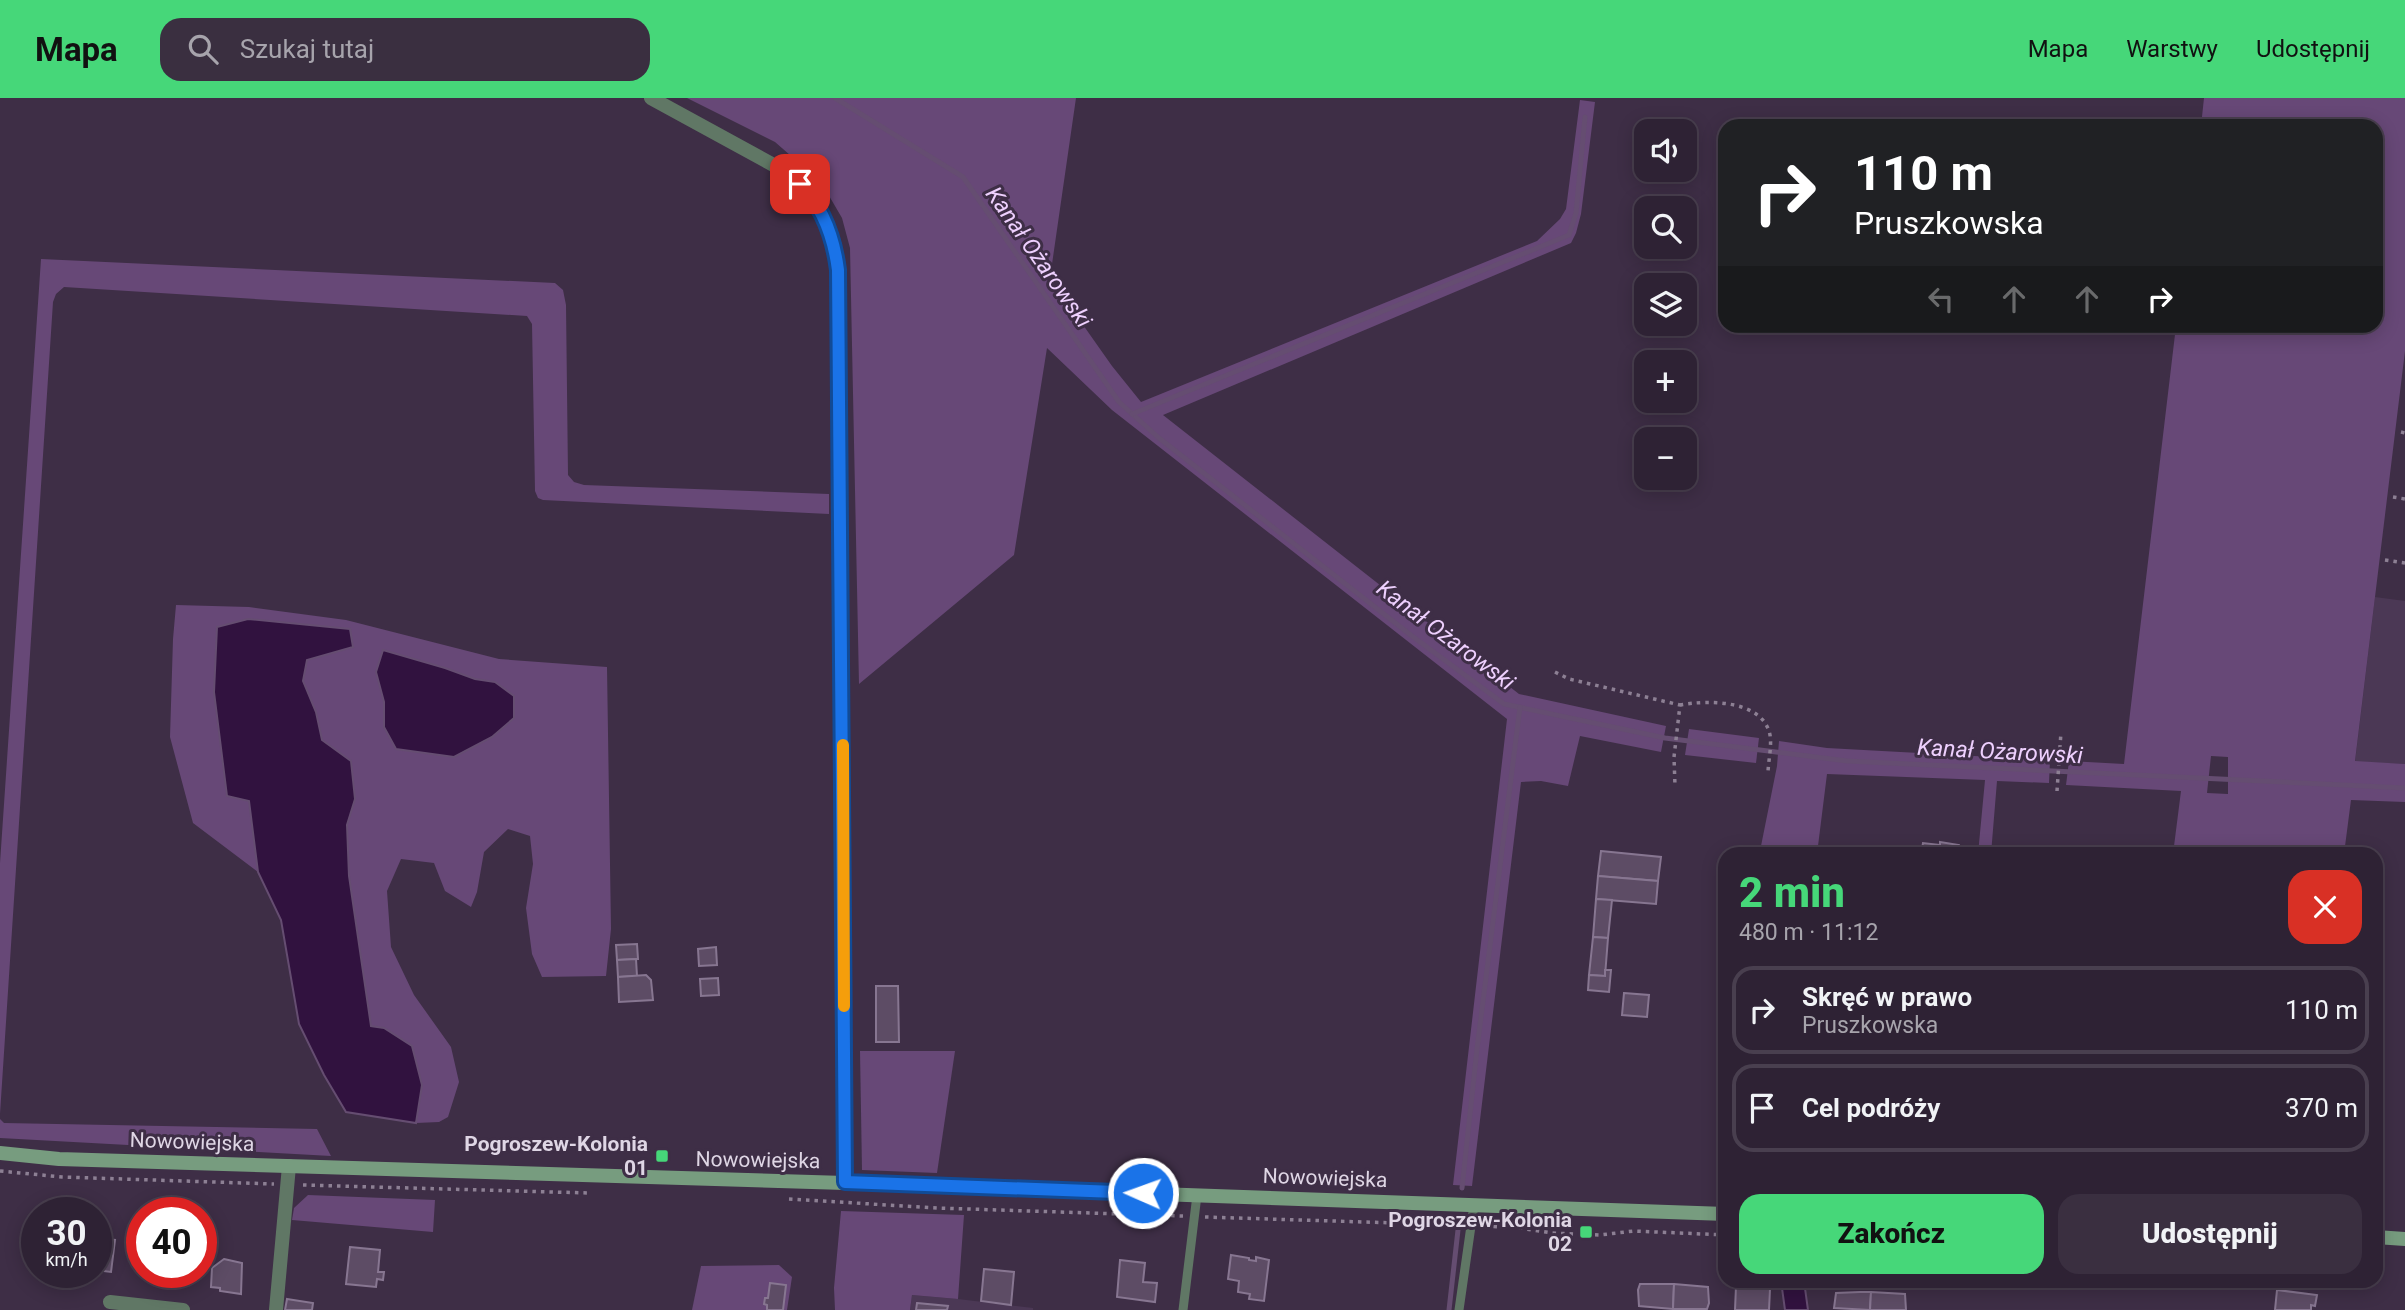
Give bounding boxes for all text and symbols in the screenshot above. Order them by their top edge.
search box [160,18,650,81]
text: Mapa [35,30,118,69]
icon: search [184,30,222,68]
text: Szukaj tutaj [240,34,374,64]
text: Mapa [2028,35,2088,63]
text: Warstwy [2126,35,2218,63]
text: Udostępnij [2256,35,2370,63]
map controls [1634,119,1697,490]
button: sound [1634,119,1697,182]
text: 110 m [1854,145,1993,202]
icon: right [1739,147,1830,238]
pin [770,154,830,214]
icon: arrive [781,165,819,203]
water label: Kanał Ożarowski [980,182,1098,333]
button: search [1634,196,1697,259]
text: Pruszkowska [1854,204,2044,242]
button: layers [1634,273,1697,336]
icon: left [1922,280,1960,318]
icon: ahead [1995,280,2033,318]
icon: ahead [2068,280,2106,318]
icon: right [2141,280,2179,318]
button: + [1634,350,1697,413]
button: − [1634,427,1697,490]
water label: Kanał Ożarowski [1371,575,1521,696]
water label: Kanał Ożarowski [1916,734,2084,769]
text: 2 min [1739,868,1845,917]
button: close [2288,870,2362,944]
text: 480 m · 11:12 [1739,919,1878,946]
text: Skręć w prawo [1802,982,1972,1012]
icon: right [1743,991,1781,1029]
text: 110 m [2285,995,2358,1025]
text: Pruszkowska [1802,1012,1938,1039]
icon: arrive [1743,1089,1781,1127]
text: Cel podróży [1802,1093,1940,1123]
text: 370 m [2285,1093,2358,1123]
street label: Nowowiejska [129,1128,255,1156]
place label: Pogroszew-Kolonia 01 [464,1132,648,1180]
street label: Nowowiejska [695,1147,821,1173]
marker: Pogroszew-Kolonia 01 [654,1148,670,1164]
position arrow [1106,1156,1180,1230]
street label: Nowowiejska [1262,1164,1388,1192]
button: Zakończ [1739,1194,2044,1274]
button: Udostępnij [2058,1194,2362,1274]
speed limit sign: 40 [126,1197,217,1288]
place label: Pogroszew-Kolonia 02 [1388,1208,1572,1256]
text: 30 [46,1213,87,1254]
marker: Pogroszew-Kolonia 02 [1578,1224,1594,1240]
text: km/h [45,1249,88,1270]

